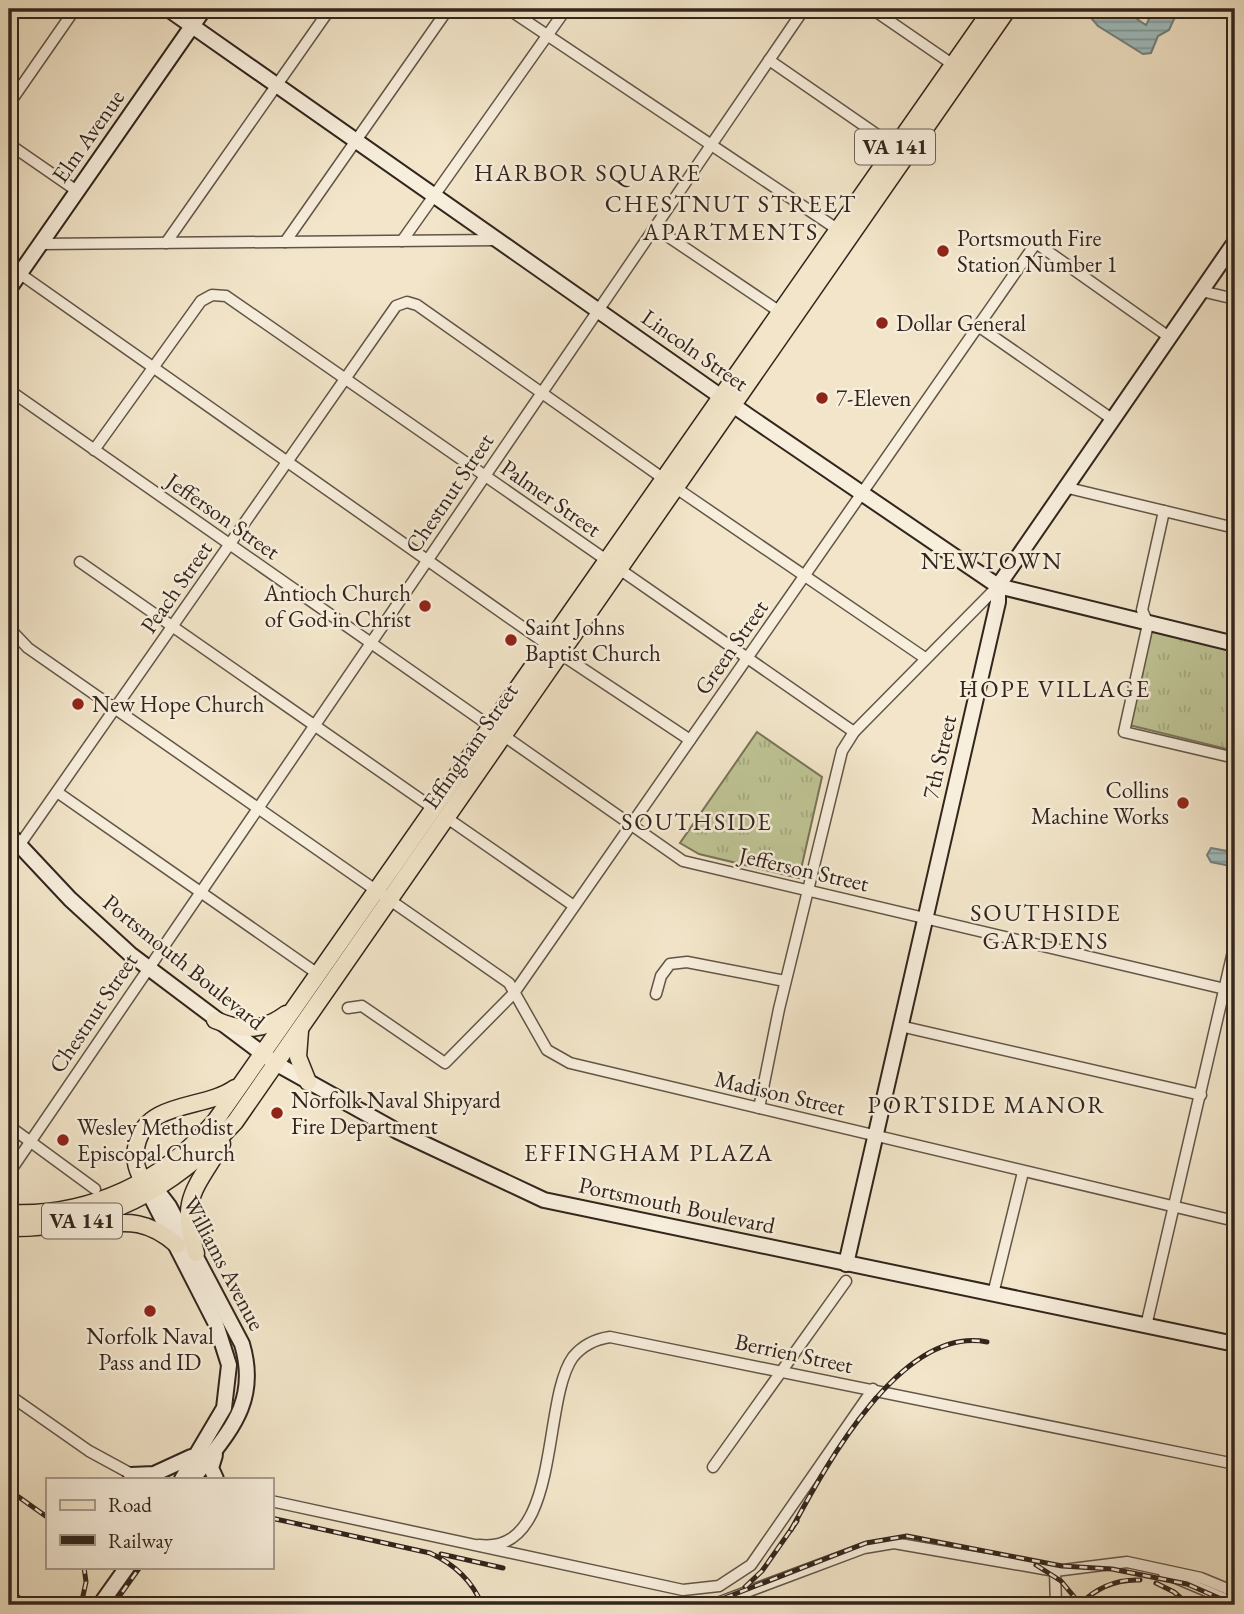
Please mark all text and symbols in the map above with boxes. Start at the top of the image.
street label: Elm Avenue [45,84,131,188]
road number: VA 141 [855,130,935,164]
district label: HARBOR SQUARE [474,157,702,188]
district label: CHESTNUT STREET APARTMENTS [605,188,857,247]
place label: Portsmouth Fire Station Number 1 [957,223,1117,279]
marker: Portsmouth Fire Station Number 1 [935,243,951,259]
street label: Lincoln Street [636,302,755,398]
place label: Dollar General [896,308,1027,338]
marker: Dollar General [874,315,890,331]
place label: 7-Eleven [836,383,911,413]
marker: 7-Eleven [814,390,830,406]
street label: Chestnut Street [398,427,501,559]
street label: Palmer Street [495,452,608,544]
street label: Jefferson Street [159,465,286,567]
street label: Peach Street [133,534,219,639]
district label: NEWTOWN [921,545,1063,576]
place label: Antioch Church of God in Christ [263,578,412,634]
street label: Green Street [687,593,775,700]
marker: Antioch Church of God in Christ [417,598,433,614]
place label: Saint Johns Baptist Church [525,612,661,668]
marker: Saint Johns Baptist Church [503,632,519,648]
district label: HOPE VILLAGE [959,673,1151,704]
street label: Effingham Street [416,677,525,815]
place label: New Hope Church [92,689,264,719]
marker: New Hope Church [70,696,86,712]
street label: 7th Street [915,711,963,802]
place label: Collins Machine Works [1031,775,1169,831]
marker: Collins Machine Works [1175,795,1191,811]
district label: SOUTHSIDE [621,806,773,837]
street label: Jefferson Street [734,839,873,899]
street label: Portsmouth Boulevard [97,887,271,1037]
district label: SOUTHSIDE GARDENS [970,897,1122,956]
street label: Chestnut Street [42,947,145,1079]
street label: Madison Street [712,1063,849,1123]
place label: Norfolk Naval Shipyard Fire Department [291,1085,501,1141]
district label: PORTSIDE MANOR [868,1089,1106,1120]
marker: Norfolk Naval Shipyard Fire Department [269,1105,285,1121]
place label: Wesley Methodist Episcopal Church [77,1112,235,1168]
marker: Wesley Methodist Episcopal Church [55,1132,71,1148]
district label: EFFINGHAM PLAZA [524,1137,774,1168]
street label: Portsmouth Boulevard [576,1170,778,1241]
street label: Williams Avenue [176,1191,272,1335]
road number: VA 141 [42,1204,122,1238]
marker: Norfolk Naval Pass and ID [142,1303,158,1319]
place label: Norfolk Naval Pass and ID [86,1321,214,1377]
street label: Berrien Street [732,1326,856,1380]
legend [46,1478,273,1568]
text: Road [108,1491,152,1518]
text: Railway [108,1527,174,1554]

